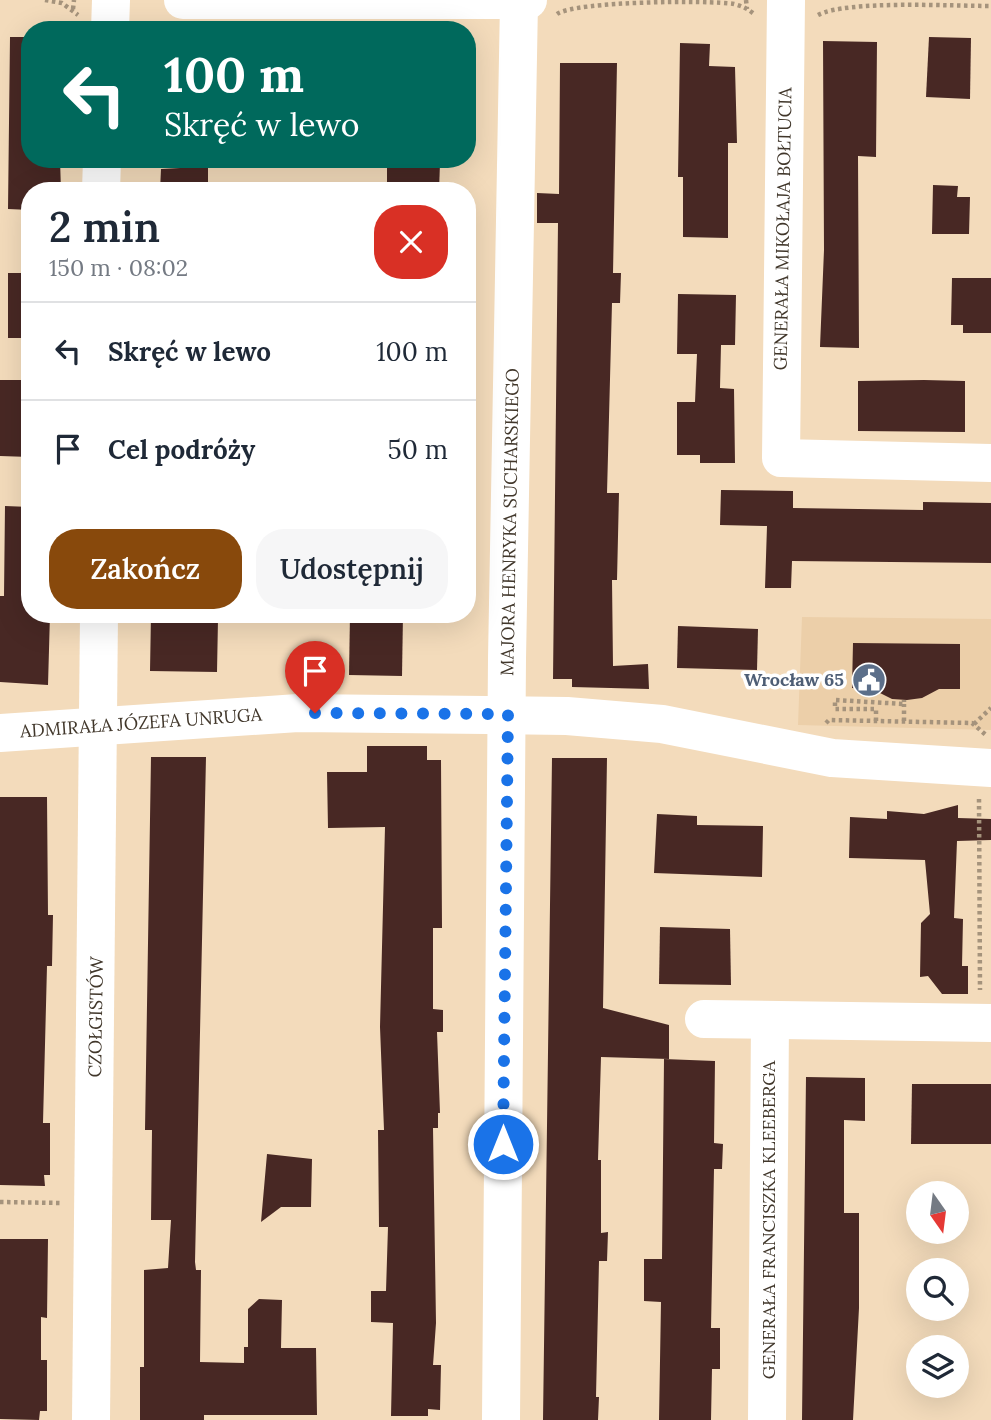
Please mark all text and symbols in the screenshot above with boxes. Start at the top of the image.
text: 100 m [164,43,304,105]
icon: left [49,49,140,140]
street label: GENERAŁA MIKOŁAJA BOŁTUCIA [769,87,796,371]
text: Skręć w lewo [164,104,360,145]
text: 2 min [49,200,160,254]
button: close [374,205,448,279]
text: 150 m · 08:02 [49,253,188,282]
icon: left [49,332,87,370]
text: Skręć w lewo [108,335,271,368]
text: 100 m [376,335,448,368]
street label: MAJORA HENRYKA SUCHARSKIEGO [495,368,524,676]
icon: arrive [49,430,87,468]
text: Cel podróży [108,433,255,466]
text: 50 m [388,433,448,466]
button: Zakończ [49,529,242,609]
button: Udostępnij [256,529,448,609]
pin [285,641,345,713]
icon: arrive [296,652,334,690]
public building icon: Wrocław 65 [850,661,888,699]
place label: Wrocław 65 [744,668,844,691]
street label: ADMIRAŁA JÓZEFA UNRUGA [18,703,263,742]
street label: CZOŁGISTÓW [83,955,108,1078]
street label: GENERAŁA FRANCISZKA KLEEBERGA [757,1060,780,1379]
position arrow [466,1107,540,1181]
north arrow [906,1181,970,1244]
map controls [906,1181,969,1398]
button: search [906,1258,969,1321]
button: layers [906,1335,969,1398]

